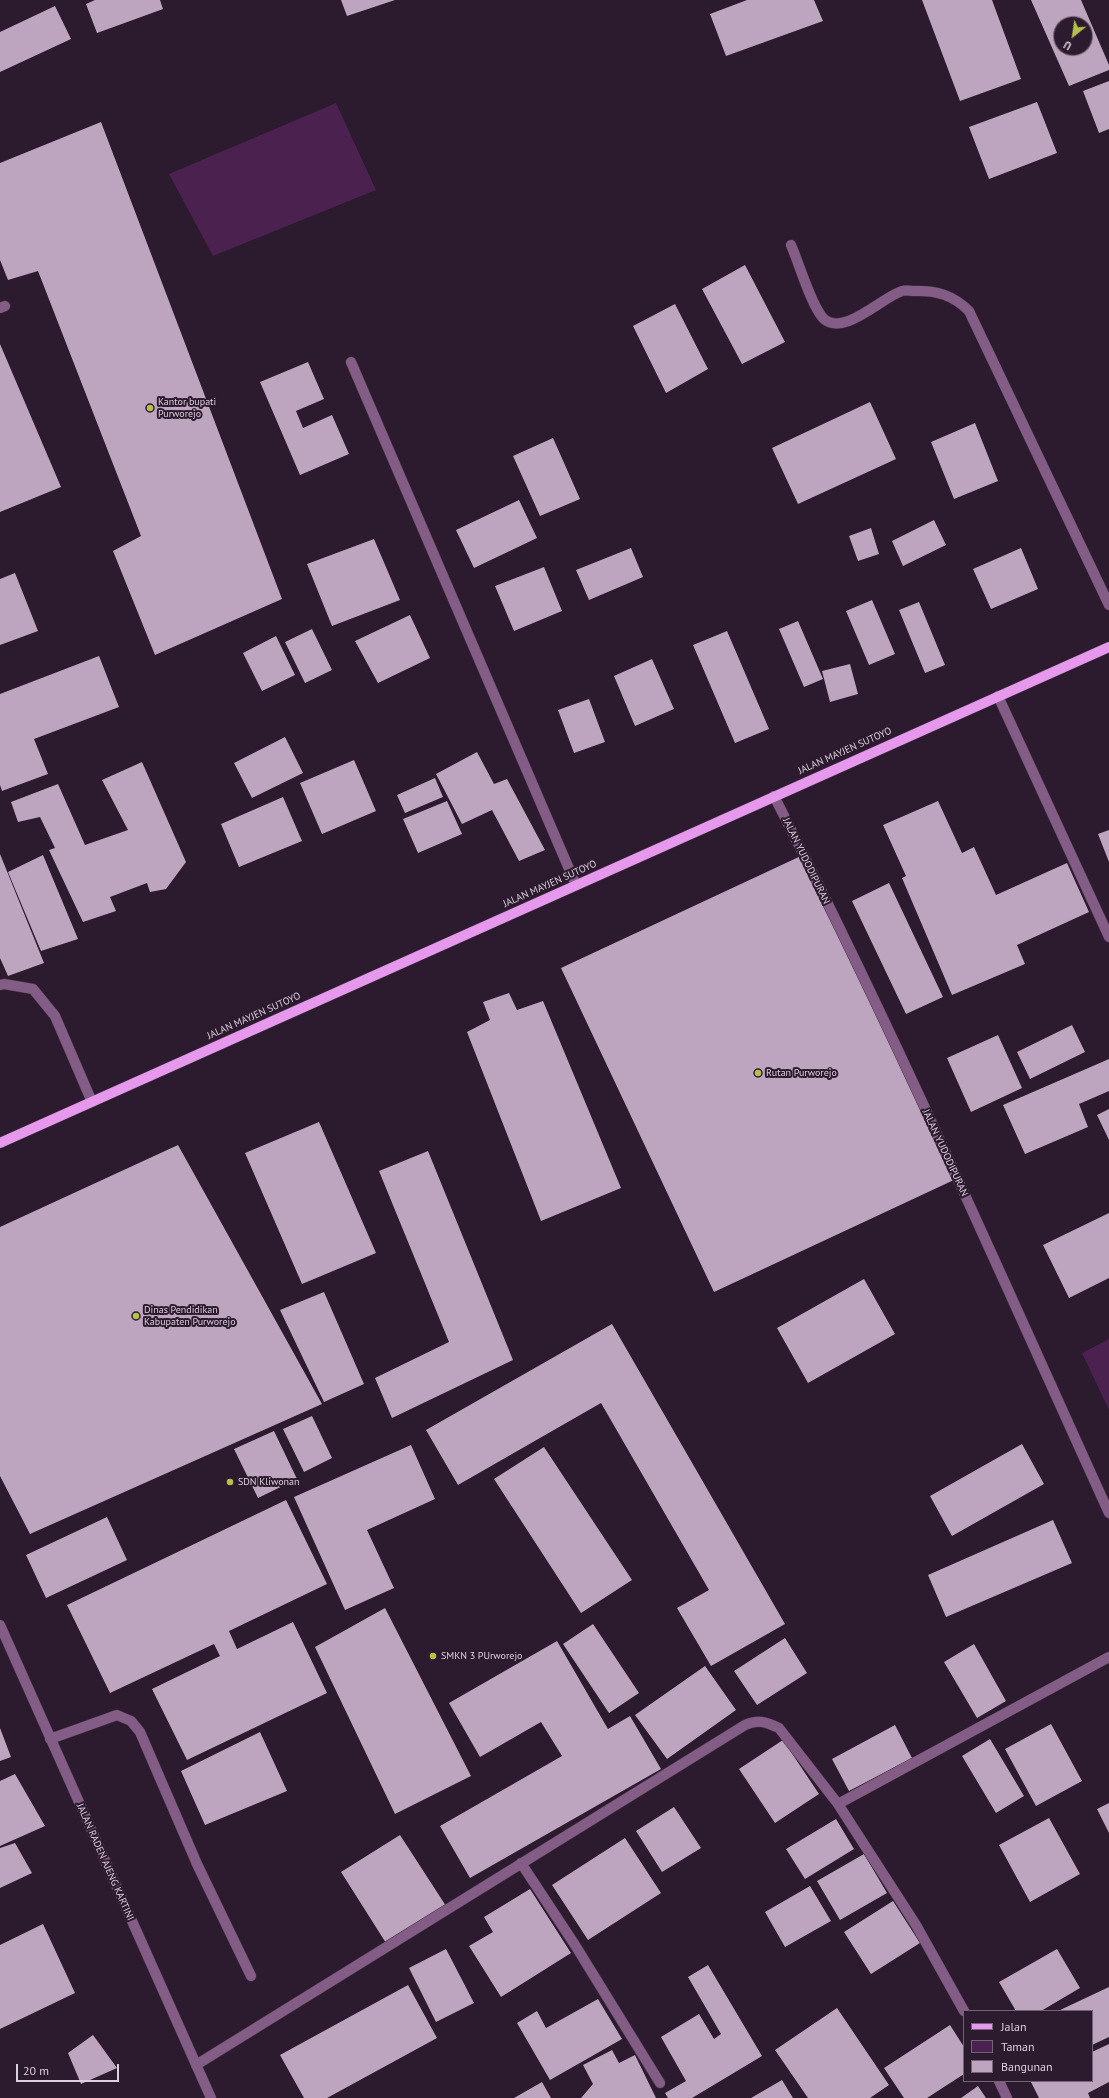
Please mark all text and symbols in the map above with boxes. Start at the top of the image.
north arrow [1053,16,1093,56]
text: U [1061,38,1074,53]
place label: Kantor bupati Purworejo [158,396,216,420]
marker: Kantor bupati Purworejo [145,403,155,413]
street label: JALAN MAYJEN SUTOYO [796,725,894,777]
street label: JALAN YUDODIPURAN [780,816,832,906]
street label: JALAN MAYJEN SUTOYO [501,858,599,910]
street label: JALAN MAYJEN SUTOYO [205,990,303,1042]
place label: Rutan Purworejo [766,1067,837,1079]
marker: Rutan Purworejo [753,1068,763,1078]
street label: JALAN YUDODIPURAN [920,1108,970,1198]
place label: Dinas Pendidikan Kabupaten Purworejo [144,1304,236,1328]
marker: Dinas Pendidikan Kabupaten Purworejo [131,1311,141,1321]
place label: SDN Kliwonan [238,1476,299,1488]
marker: SDN Kliwonan [225,1477,235,1487]
place label: SMKN 3 PUrworejo [441,1650,522,1662]
marker: SMKN 3 PUrworejo [428,1651,438,1661]
street label: JALAN RADEN AJENG KARTINI [74,1802,136,1922]
legend [963,2010,1093,2082]
text: Jalan [1001,2019,1026,2034]
text: Taman [1001,2039,1035,2054]
scale bar [18,2056,121,2082]
text: Bangunan [1001,2059,1053,2074]
text: 20 m [23,2063,49,2078]

